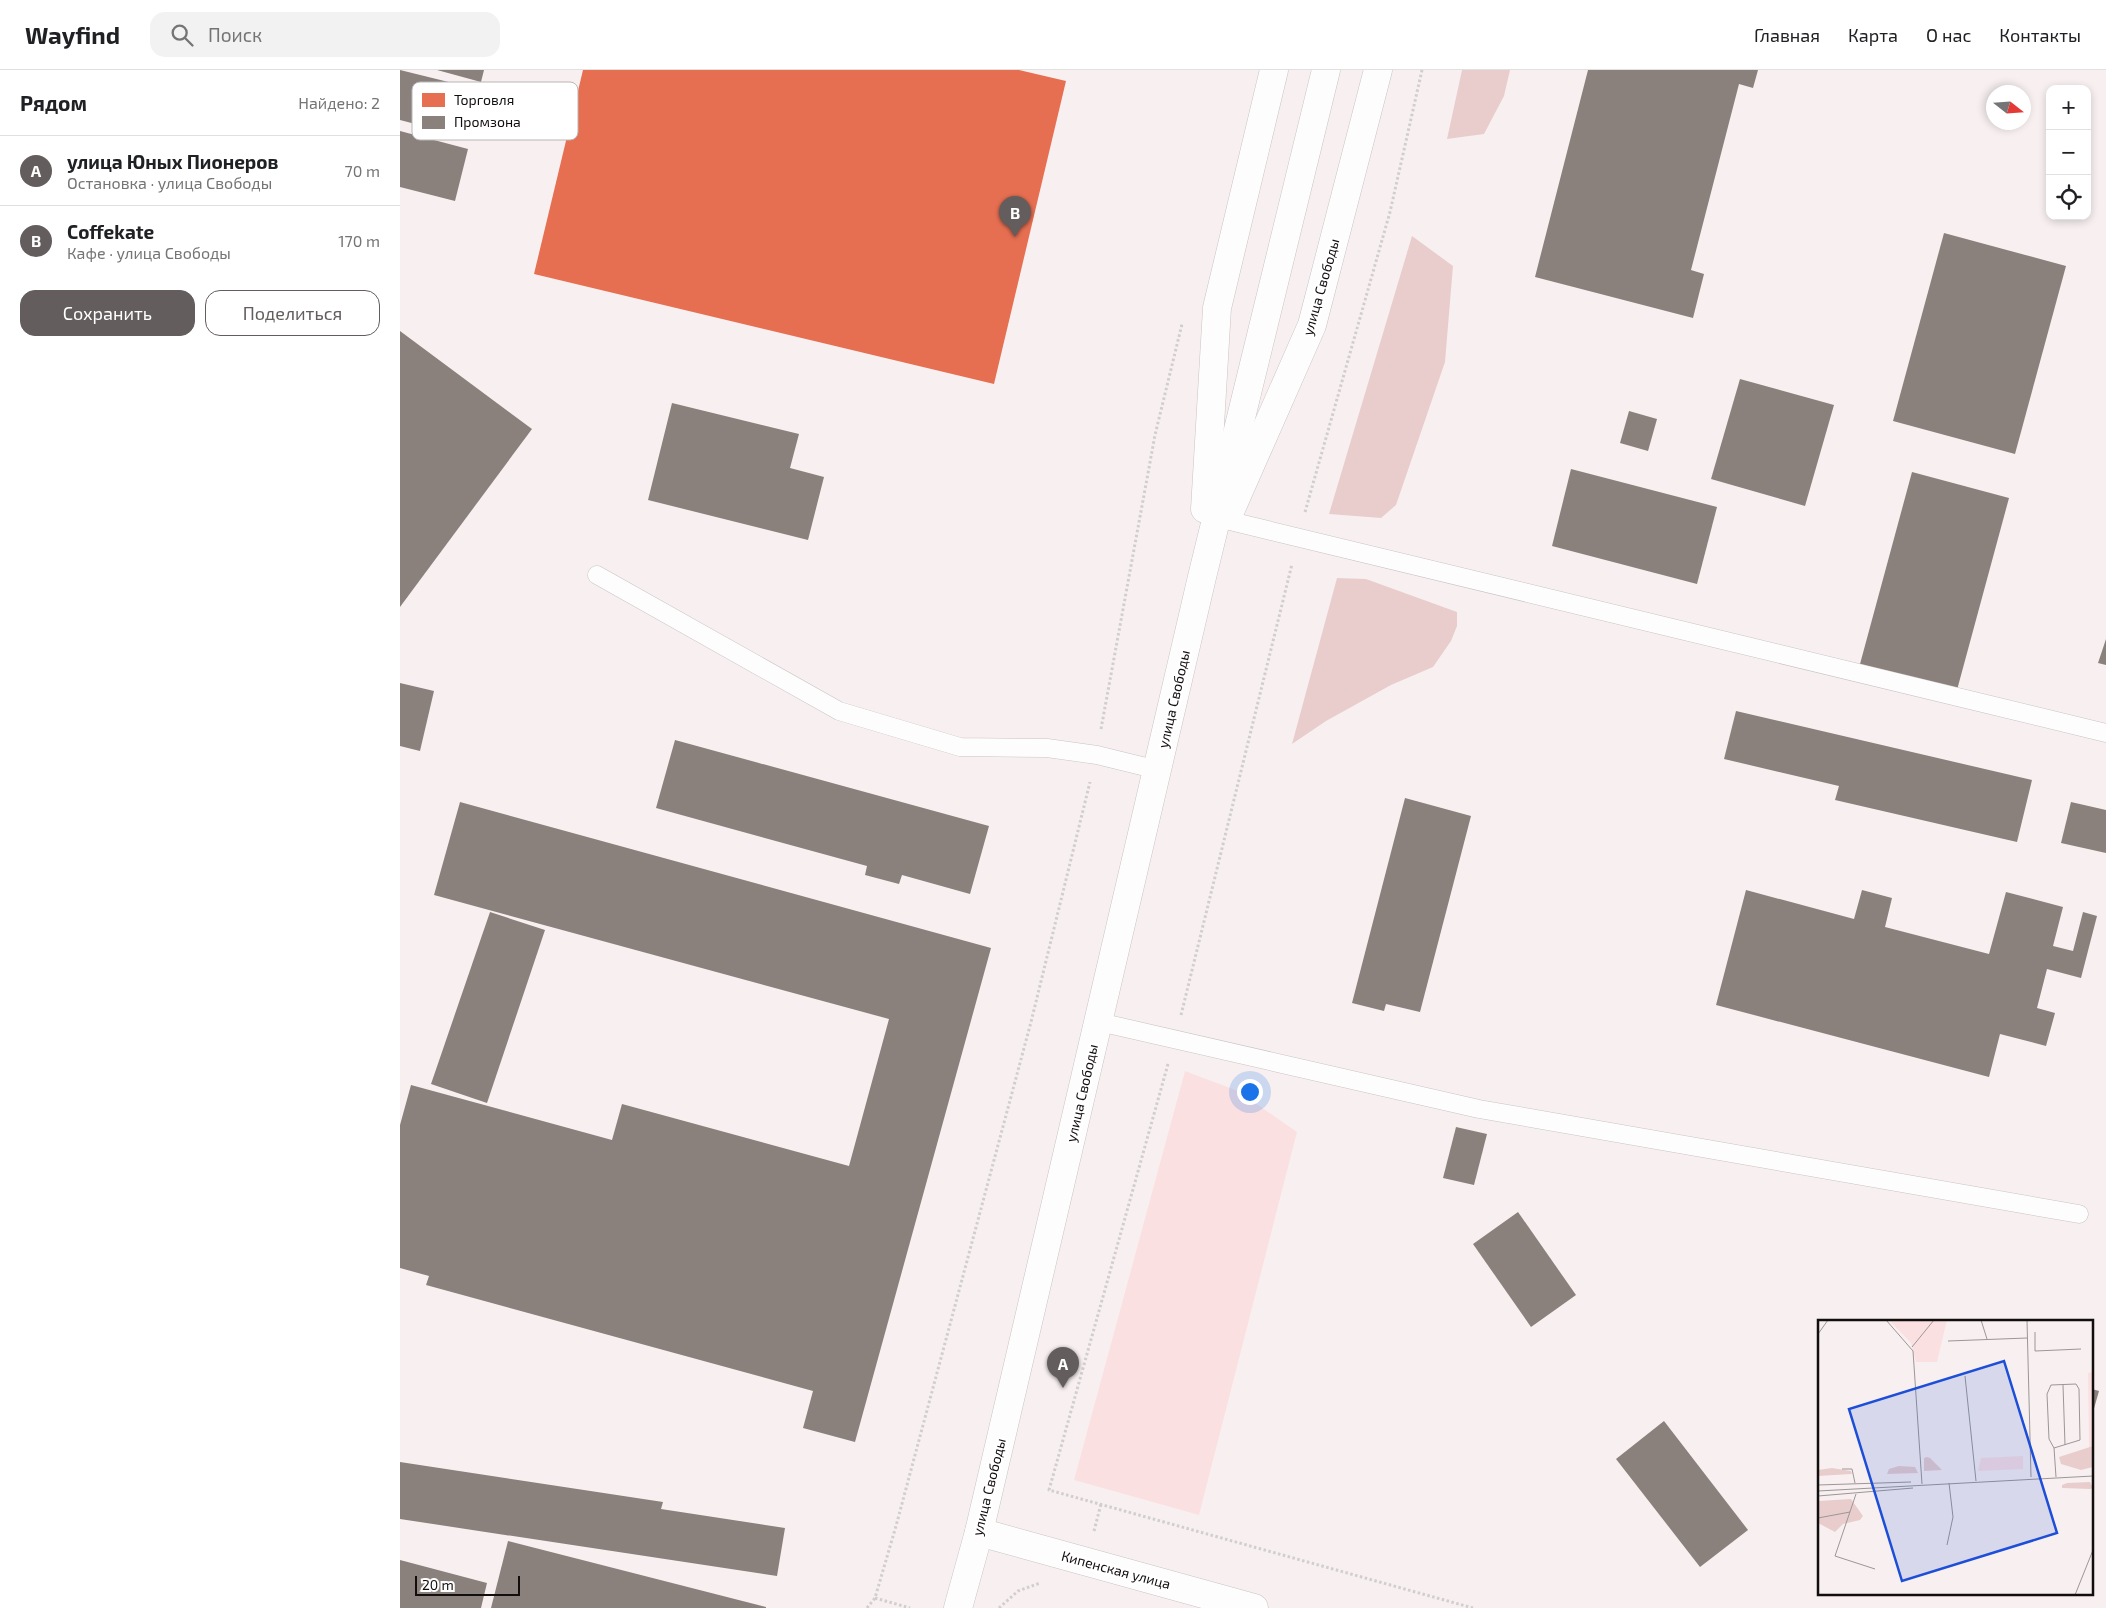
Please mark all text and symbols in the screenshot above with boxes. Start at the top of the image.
search box [150,12,500,57]
text: Wayfind [25,20,120,49]
icon: search [168,21,196,49]
text: Поиск [208,23,262,46]
text: Главная [1754,24,1820,46]
text: Карта [1848,24,1898,46]
text: О нас [1926,24,1971,46]
text: Контакты [1999,24,2081,46]
legend [412,82,578,140]
north arrow [1986,85,2031,130]
map controls [2046,85,2091,220]
button: + [2046,85,2091,130]
text: Рядом [20,90,87,115]
text: Торговля [454,91,514,108]
text: Найдено: 2 [298,93,380,112]
text: Промзона [454,113,521,130]
button: − [2046,130,2091,175]
text: улица Юных Пионеров [67,150,278,173]
text: A [31,161,41,180]
text: 70 m [345,161,380,180]
text: Остановка · улица Свободы [67,173,272,192]
button: locate [2046,175,2091,220]
pin: B [999,196,1031,237]
text: Coffekate [67,220,154,243]
text: B [31,231,41,250]
text: 170 m [338,231,380,250]
street label: улица Свободы [1299,236,1342,337]
text: Кафе · улица Свободы [67,243,231,262]
button: Сохранить [20,290,195,336]
button: Поделиться [205,290,380,336]
street label: улица Свободы [1154,648,1193,750]
street label: улица Свободы [1062,1042,1101,1144]
your location [1237,1079,1263,1105]
inset map [1818,1320,2094,1596]
pin: A [1047,1347,1079,1388]
street label: улица Свободы [968,1436,1009,1538]
street label: Кипенская улица [1060,1547,1173,1592]
scale bar [415,1573,520,1596]
text: 20 m [422,1576,454,1593]

